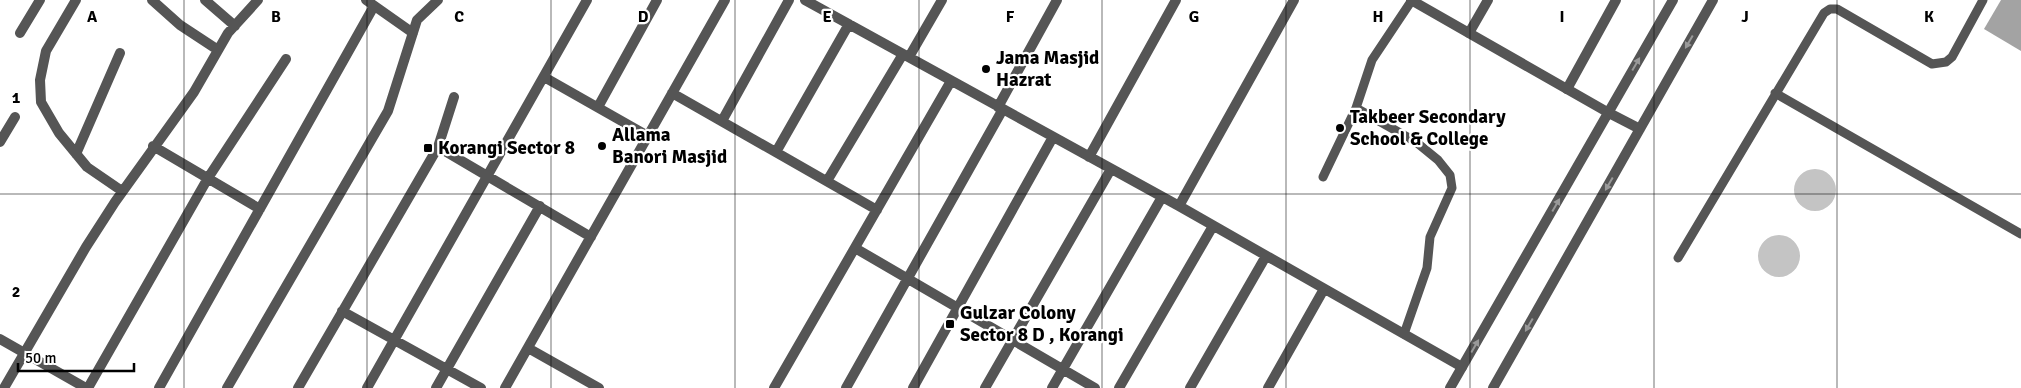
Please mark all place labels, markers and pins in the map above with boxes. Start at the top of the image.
place label: Jama Masjid Hazrat [996,46,1099,92]
marker: Jama Masjid Hazrat [980,63,992,75]
place label: Takbeer Secondary School & College [1350,105,1506,151]
marker: Takbeer Secondary School & College [1334,122,1346,134]
place label: Allama Banori Masjid [612,123,727,169]
place label: Korangi Sector 8 [438,136,575,160]
marker: Allama Banori Masjid [596,140,608,152]
marker: Korangi Sector 8 [422,142,434,154]
place label: Gulzar Colony Sector 8 D , Korangi [960,301,1124,347]
marker: Gulzar Colony Sector 8 D , Korangi [944,318,956,330]

